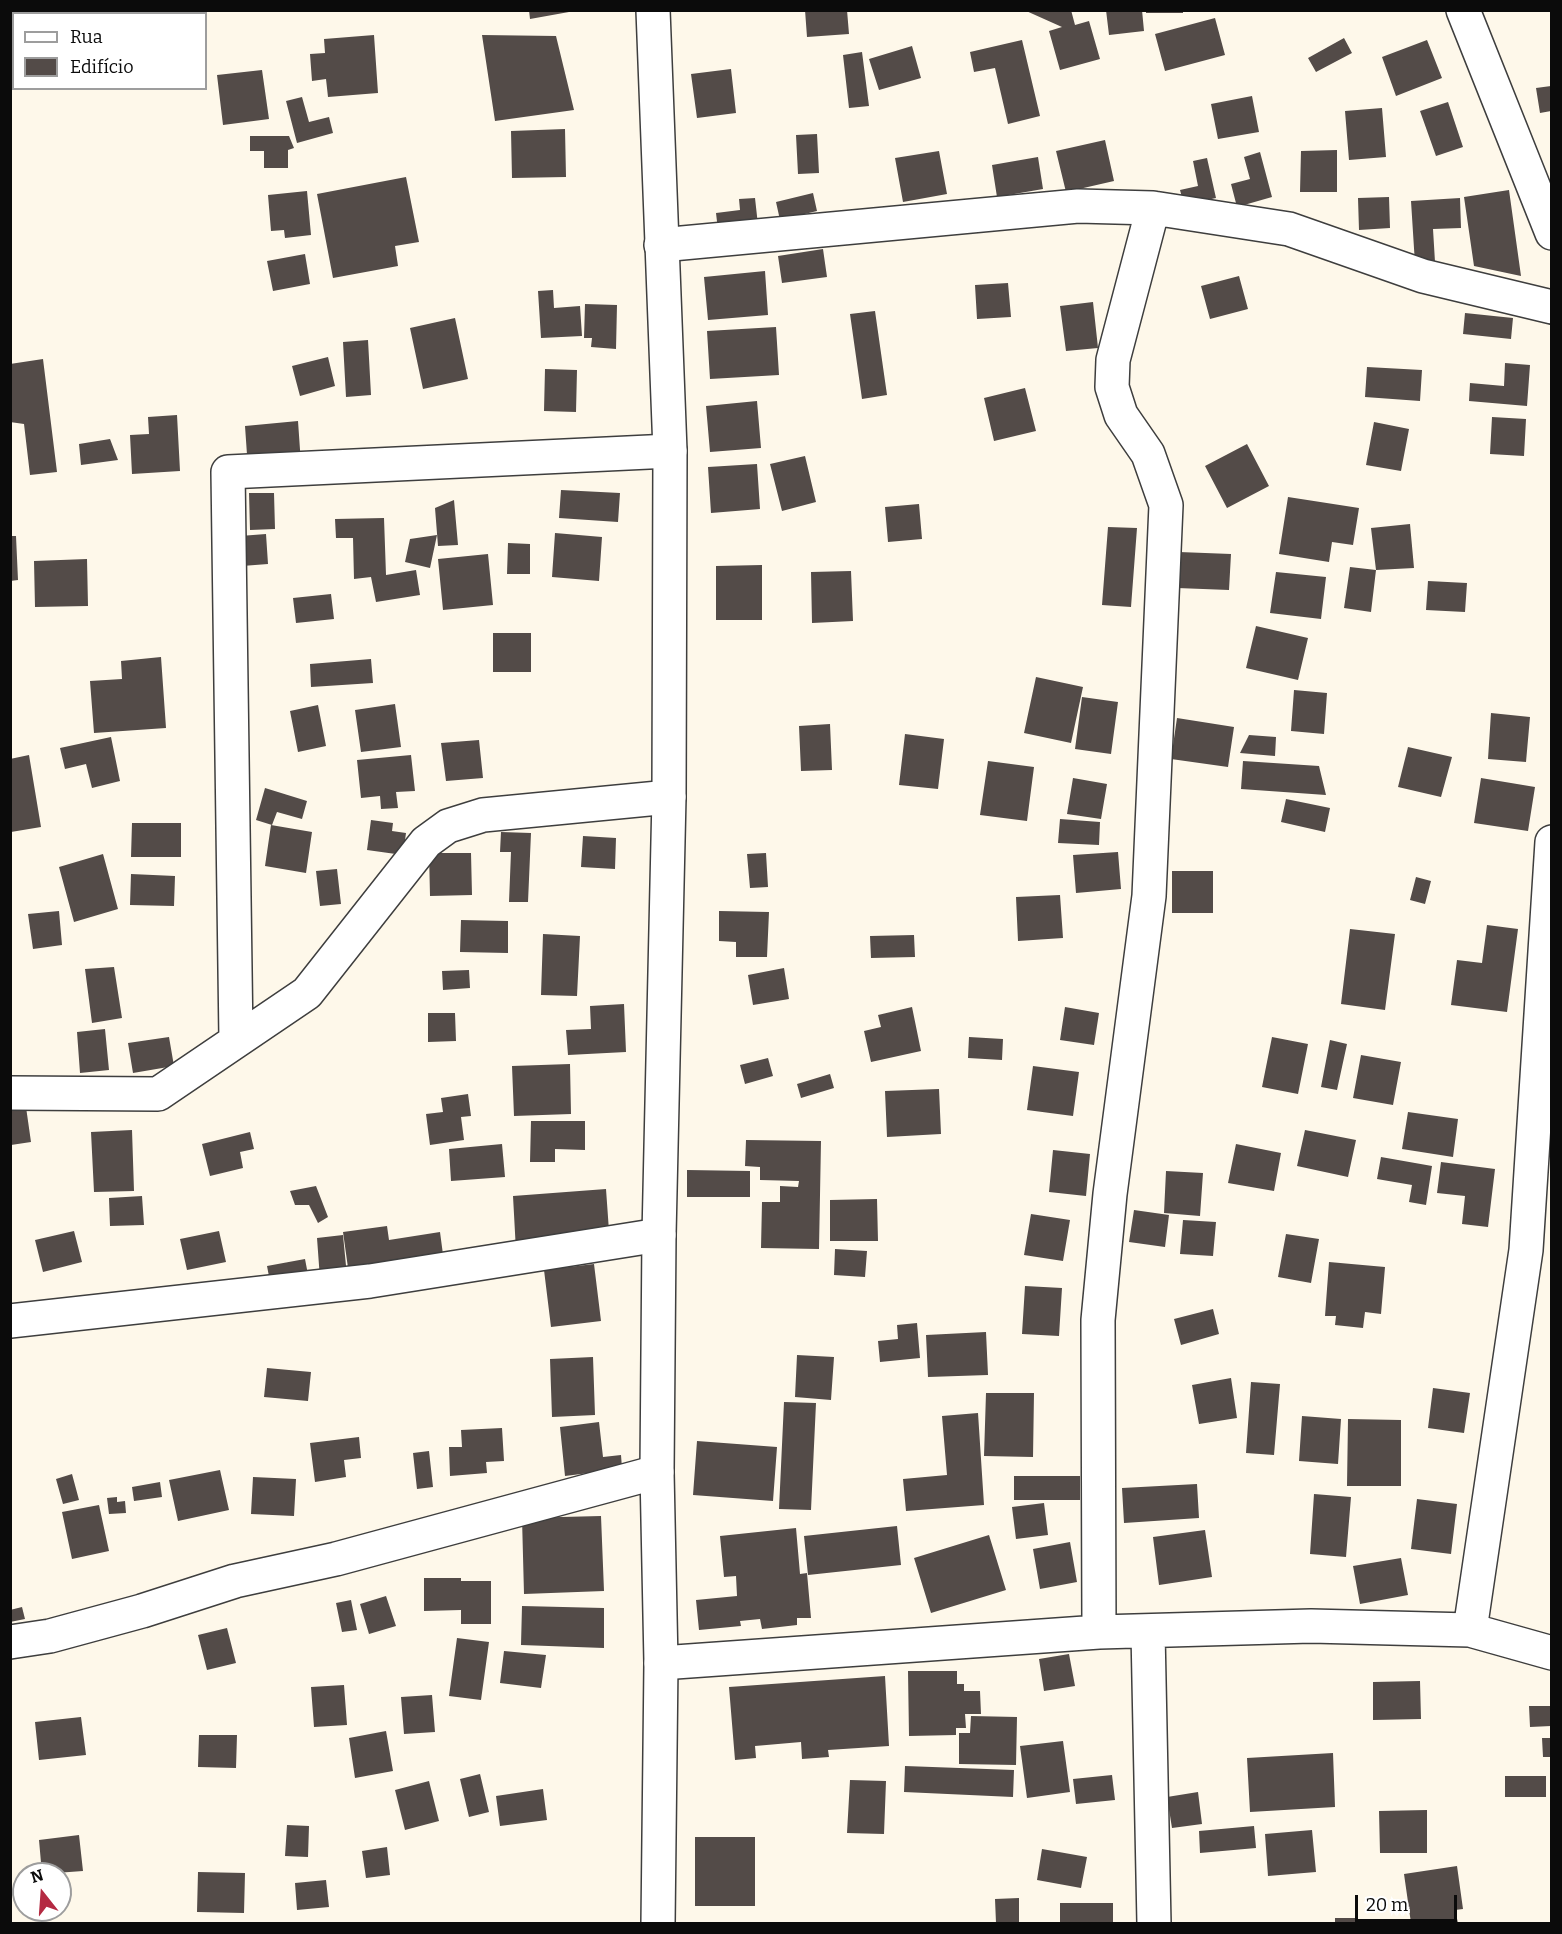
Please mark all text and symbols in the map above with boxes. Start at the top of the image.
legend [12,12,207,90]
text: Rua [70,26,103,48]
text: Edifício [70,56,134,78]
north arrow [12,1862,72,1922]
text: N [28,1865,46,1887]
scale bar [1358,1883,1460,1921]
text: 20 m [1366,1894,1408,1916]

